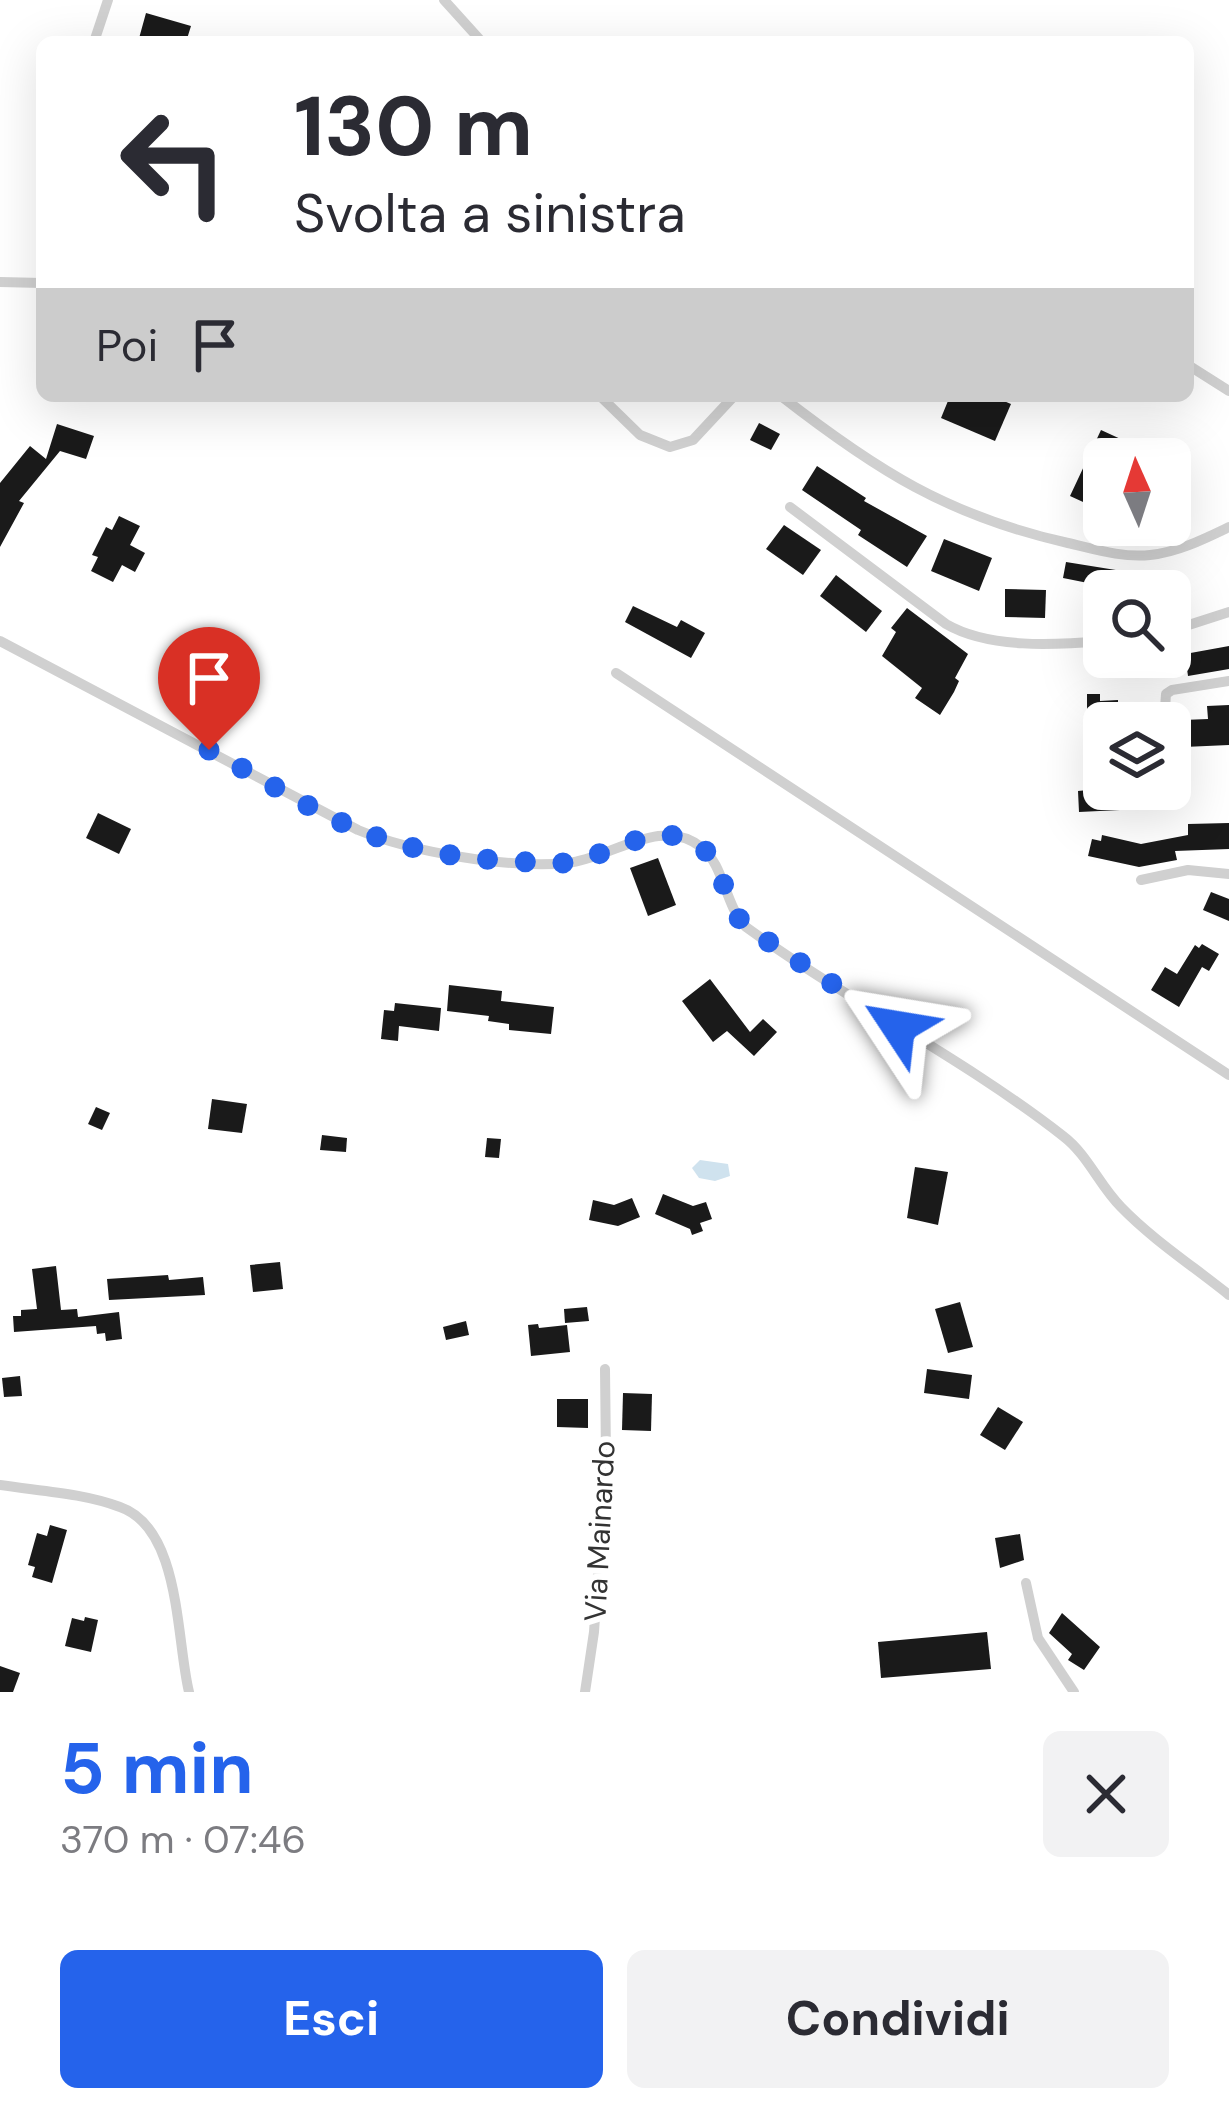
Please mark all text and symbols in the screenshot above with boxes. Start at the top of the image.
text: 130 m [294,72,533,181]
icon: left [96,84,252,240]
text: Svolta a sinistra [294,178,686,249]
icon: arrive [182,312,248,378]
text: Poi [96,316,158,375]
north arrow [1083,438,1191,546]
map controls [1083,438,1191,810]
button: search [1083,570,1191,678]
pin [158,627,260,750]
icon: arrive [176,645,242,711]
button: layers [1083,702,1191,810]
position arrow [835,964,961,1090]
street label: Via Mainardo [575,1440,624,1622]
text: 5 min [60,1722,254,1815]
button: close [1043,1731,1169,1857]
text: 370 m · 07:46 [60,1814,306,1865]
button: Esci [60,1950,603,2088]
button: Condividi [627,1950,1169,2088]

